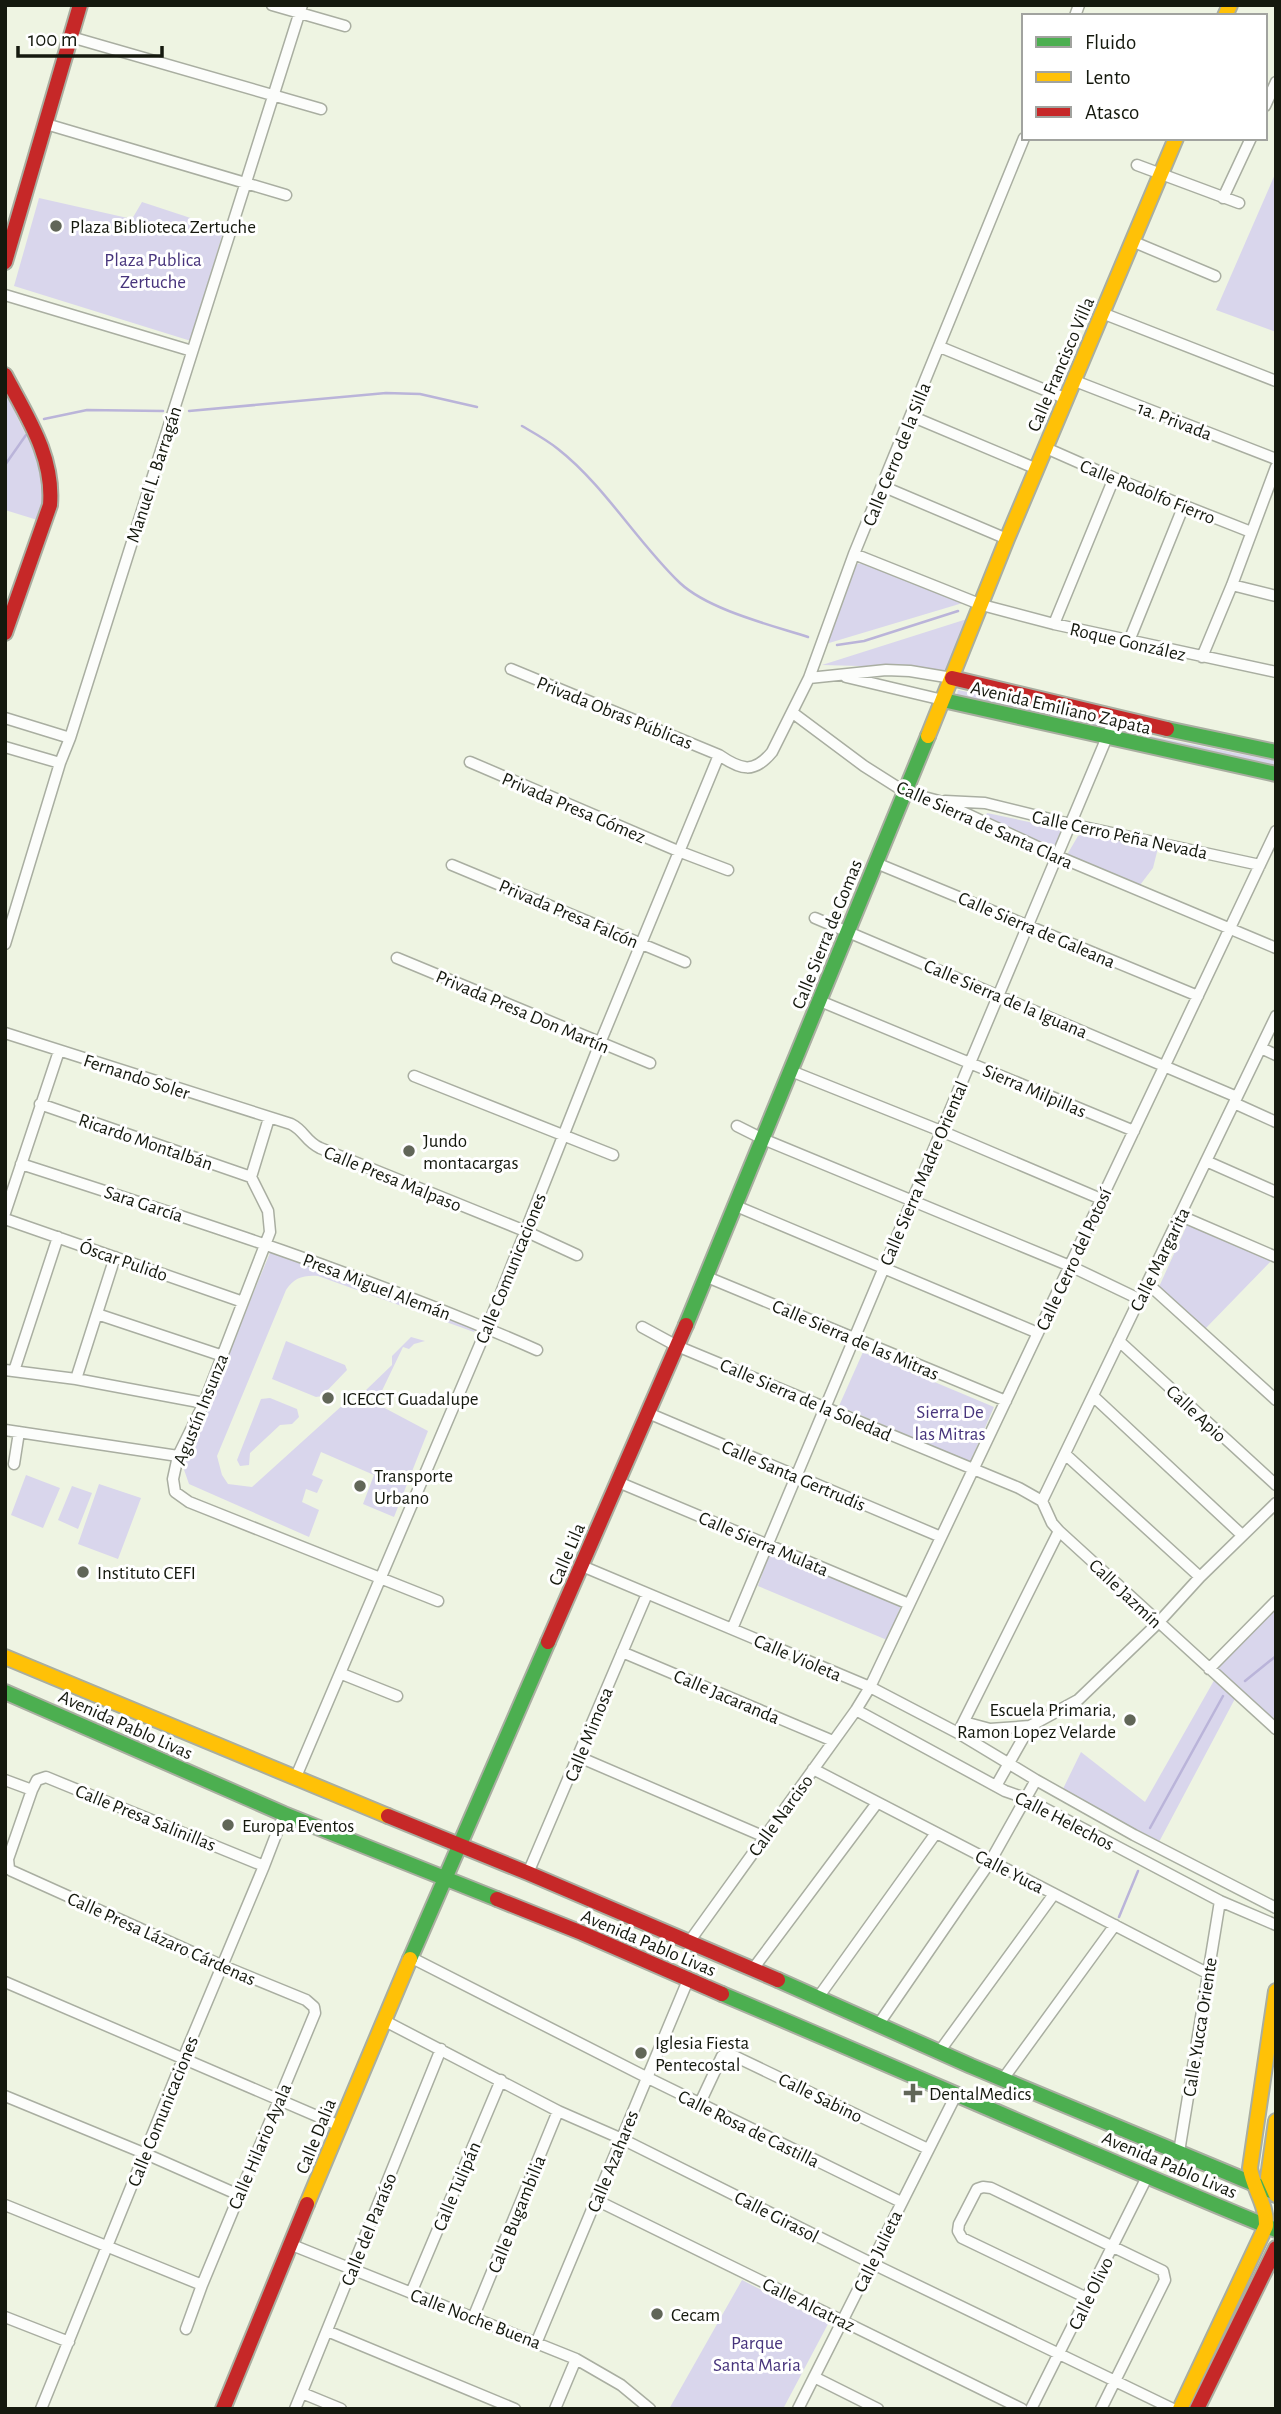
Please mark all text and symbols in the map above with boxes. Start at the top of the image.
scale bar [18,14,161,58]
legend [1022,14,1267,140]
text: 100 m [28,29,78,50]
text: Fluido [1085,32,1136,53]
text: Lento [1085,67,1131,88]
text: Atasco [1085,102,1139,123]
marker: Plaza Biblioteca Zertuche [48,218,64,234]
place label: Plaza Biblioteca Zertuche [70,218,256,237]
park label: Plaza Publica Zertuche [104,251,202,292]
street label: Calle Francisco Villa [1024,294,1098,435]
street label: Calle Cerro de la Silla [860,380,935,529]
street label: 1a. Privada [1135,399,1215,444]
street label: Manuel L. Barragán [123,404,185,545]
street label: Calle Rodolfo Fierro [1077,457,1218,528]
street label: Roque González [1068,620,1188,665]
street label: Privada Obras Públicas [534,673,695,753]
street label: Avenida Emiliano Zapata [969,678,1153,738]
street label: Privada Presa Gómez [499,770,648,847]
street label: Calle Sierra de Santa Clara [893,778,1076,873]
street label: Calle Cerro Peña Nevada [1030,808,1209,863]
street label: Calle Sierra de Gomas [789,857,866,1012]
street label: Privada Presa Falcón [496,876,641,952]
street label: Calle Sierra de Galeana [955,889,1118,972]
street label: Calle Sierra de la Iguana [921,956,1090,1042]
street label: Privada Presa Don Martín [433,967,612,1058]
street label: Fernando Soler [81,1051,192,1104]
street label: Sierra Milpillas [980,1061,1089,1122]
street label: Calle Sierra Madre Oriental [877,1078,972,1269]
street label: Ricardo Montalbán [76,1111,215,1174]
place label: Jundo montacargas [423,1132,519,1173]
street label: Calle Presa Malpaso [321,1143,464,1216]
marker: Jundo montacargas [401,1143,417,1159]
street label: Sara García [102,1183,186,1226]
street label: Calle Cerro del Potosí [1033,1185,1116,1334]
street label: Calle Comunicaciones [473,1191,550,1346]
street label: Calle Margarita [1127,1205,1194,1314]
street label: Óscar Pulido [77,1236,171,1285]
street label: Presa Miguel Alemán [300,1250,453,1324]
street label: Calle Sierra de las Mitras [769,1297,942,1384]
street label: Agustín Insunza [170,1351,232,1468]
street label: Calle Sierra de la Soledad [717,1356,894,1445]
street label: Calle Apio [1162,1382,1230,1446]
marker: ICECCT Guadalupe [320,1390,336,1406]
place label: ICECCT Guadalupe [342,1390,479,1409]
park label: Sierra De las Mitras [914,1403,986,1444]
street label: Calle Santa Gertrudis [719,1438,868,1515]
place label: Transporte Urbano [374,1467,453,1508]
marker: Transporte Urbano [352,1478,368,1494]
street label: Calle Sierra Mulata [696,1509,831,1580]
street label: Calle Lila [546,1520,589,1589]
street label: Calle Jazmín [1085,1556,1165,1632]
marker: Instituto CEFI [75,1564,91,1580]
place label: Instituto CEFI [97,1564,196,1583]
street label: Calle Violeta [751,1631,844,1685]
street label: Calle Jacaranda [671,1667,782,1728]
street label: Calle Mimosa [562,1685,617,1784]
street label: Avenida Pablo Livas [56,1687,195,1763]
place label: Escuela Primaria, Ramon Lopez Velarde [957,1701,1116,1742]
marker: Escuela Primaria, Ramon Lopez Velarde [1122,1712,1138,1728]
street label: Calle Narciso [745,1772,817,1860]
street label: Calle Presa Salinillas [73,1782,218,1855]
street label: Calle Helechos [1012,1788,1117,1854]
marker: Europa Eventos [220,1817,236,1833]
place label: Europa Eventos [242,1817,354,1836]
street label: Calle Yuca [972,1847,1047,1898]
street label: Calle Presa Lázaro Cárdenas [64,1889,258,1990]
street label: Avenida Pablo Livas [578,1906,719,1980]
street label: Calle Yucca Oriente [1180,1956,1221,2098]
street label: Calle Comunicaciones [125,2034,202,2189]
place label: Iglesia Fiesta Pentecostal [655,2034,750,2075]
marker: Iglesia Fiesta Pentecostal [633,2045,649,2061]
street label: Calle Sabino [775,2070,865,2127]
street label: Calle Hilario Ayala [225,2081,296,2212]
marker: DentalMedics [903,2083,923,2103]
place label: DentalMedics [929,2085,1032,2104]
street label: Calle Rosa de Castilla [675,2087,822,2172]
street label: Calle Dalia [293,2096,340,2177]
street label: Calle Azahares [584,2108,642,2215]
street label: Avenida Pablo Livas [1099,2128,1240,2202]
street label: Calle Tulipán [430,2139,485,2234]
street label: Calle Bugambilia [485,2153,550,2276]
street label: Calle del Paraíso [338,2170,401,2289]
street label: Calle Girasol [731,2188,821,2247]
street label: Calle Julieta [850,2208,906,2295]
street label: Calle Olivo [1066,2254,1117,2333]
street label: Calle Alcatraz [759,2275,858,2336]
street label: Calle Noche Buena [408,2286,544,2353]
marker: Cecam [649,2306,665,2322]
place label: Cecam [671,2306,720,2325]
park label: Parque Santa Maria [713,2334,801,2375]

